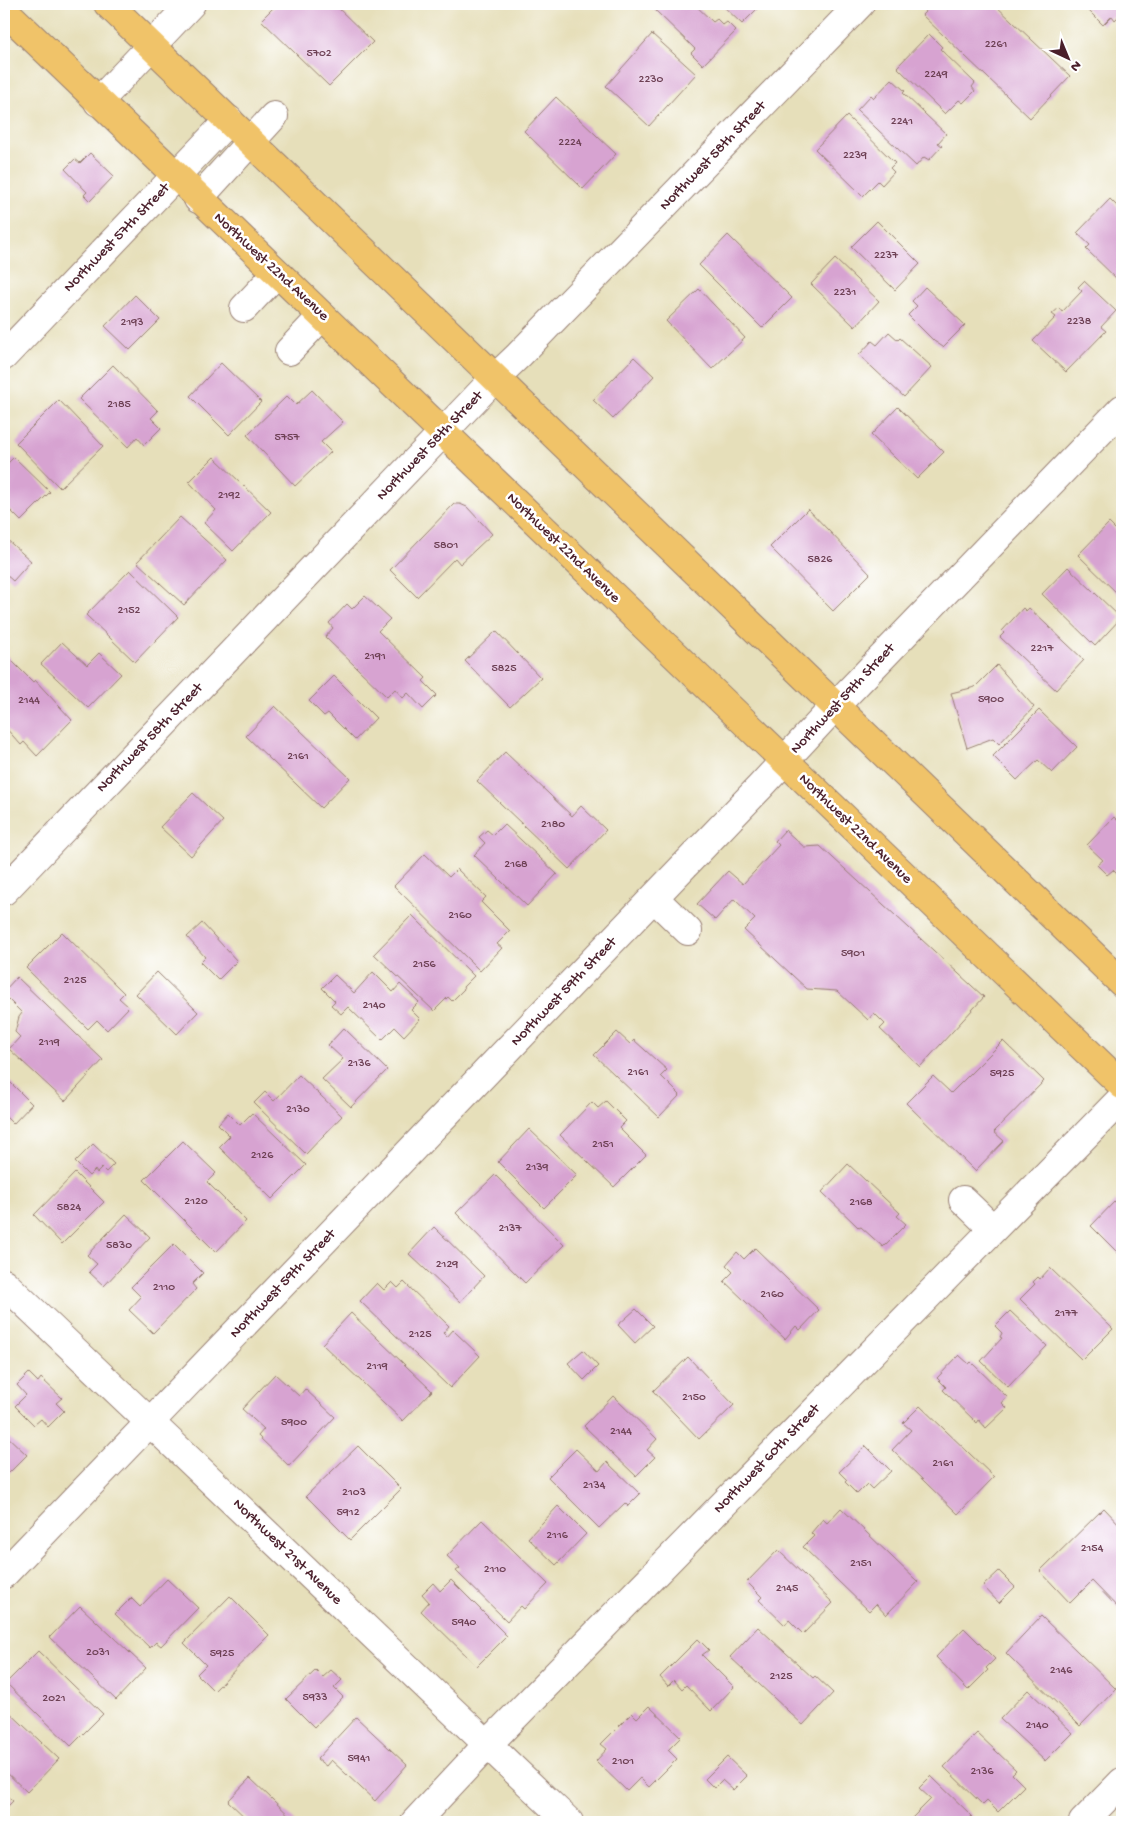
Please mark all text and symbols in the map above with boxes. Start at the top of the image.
north arrow [1044,32,1094,82]
house number: 2261 [985,38,1007,52]
house number: 5702 [306,47,332,61]
text: N [1066,56,1084,75]
house number: 2249 [924,68,948,82]
house number: 2230 [639,73,664,87]
street label: Northwest 58th Street [656,96,771,215]
house number: 2241 [891,115,913,129]
house number: 2224 [558,136,582,150]
house number: 2239 [843,149,867,163]
street label: Northwest 57th Street [60,178,175,296]
street label: Northwest 22nd Avenue [210,209,333,325]
house number: 2237 [874,249,899,263]
house number: 2231 [834,286,857,300]
house number: 2238 [1067,315,1092,329]
house number: 2193 [121,316,143,330]
street label: Northwest 58th Street [373,386,488,505]
house number: 2185 [107,398,131,412]
house number: 5757 [274,431,300,445]
house number: 2192 [218,489,240,503]
street label: Northwest 22nd Avenue [502,489,624,607]
house number: 5801 [434,539,458,553]
house number: 5826 [808,553,833,567]
house number: 2152 [118,604,141,618]
street label: Northwest 59th Street [787,639,900,758]
house number: 2217 [1031,642,1054,656]
house number: 2191 [364,650,386,664]
house number: 5825 [491,662,517,676]
street label: Northwest 58th Street [93,678,208,797]
house number: 5900 [978,693,1004,707]
house number: 2144 [18,694,40,708]
house number: 2161 [287,750,309,764]
street label: Northwest 22nd Avenue [794,770,916,888]
house number: 2180 [541,818,565,832]
house number: 2168 [504,858,528,872]
house number: 2160 [448,909,472,923]
street label: Northwest 59th Street [507,932,622,1050]
house number: 5901 [841,947,865,961]
house number: 2156 [412,958,436,972]
house number: 2125 [64,974,86,988]
house number: 2140 [362,999,386,1013]
house number: 2119 [38,1036,60,1050]
house number: 2136 [347,1057,371,1071]
house number: 2161 [627,1066,649,1080]
house number: 5925 [990,1067,1014,1081]
house number: 2130 [286,1103,310,1117]
house number: 2151 [592,1138,614,1152]
house number: 2126 [251,1149,274,1163]
house number: 2139 [526,1161,548,1175]
house number: 2120 [184,1195,208,1209]
house number: 2168 [849,1196,873,1210]
house number: 5824 [57,1201,82,1215]
house number: 2137 [498,1222,522,1236]
street label: Northwest 59th Street [226,1224,341,1342]
house number: 5830 [106,1239,132,1253]
house number: 2129 [436,1258,458,1272]
house number: 2110 [153,1281,175,1295]
house number: 2160 [760,1288,784,1302]
house number: 2177 [1054,1307,1078,1321]
house number: 2125 [409,1328,431,1342]
house number: 2119 [366,1360,388,1374]
house number: 2150 [682,1391,706,1405]
street label: Northwest 60th Street [710,1399,825,1518]
house number: 5900 [281,1416,307,1430]
house number: 2144 [610,1425,632,1439]
house number: 2161 [932,1457,954,1471]
house number: 2134 [583,1479,606,1493]
house number: 2103 [342,1486,366,1500]
street label: Northwest 21st Avenue [228,1495,346,1609]
house number: 5912 [336,1506,360,1520]
house number: 2116 [546,1529,569,1543]
house number: 2154 [1081,1542,1104,1556]
house number: 2151 [850,1557,872,1571]
house number: 2110 [484,1563,506,1577]
house number: 2145 [776,1582,798,1596]
house number: 5940 [452,1616,477,1630]
house number: 2031 [86,1646,110,1660]
house number: 5925 [210,1647,234,1661]
house number: 2146 [1050,1664,1073,1678]
house number: 2125 [770,1670,792,1684]
house number: 5933 [303,1691,327,1705]
house number: 2021 [42,1692,66,1706]
house number: 2140 [1025,1719,1049,1733]
house number: 5941 [348,1752,371,1766]
house number: 2101 [612,1755,634,1769]
house number: 2136 [970,1765,994,1779]

